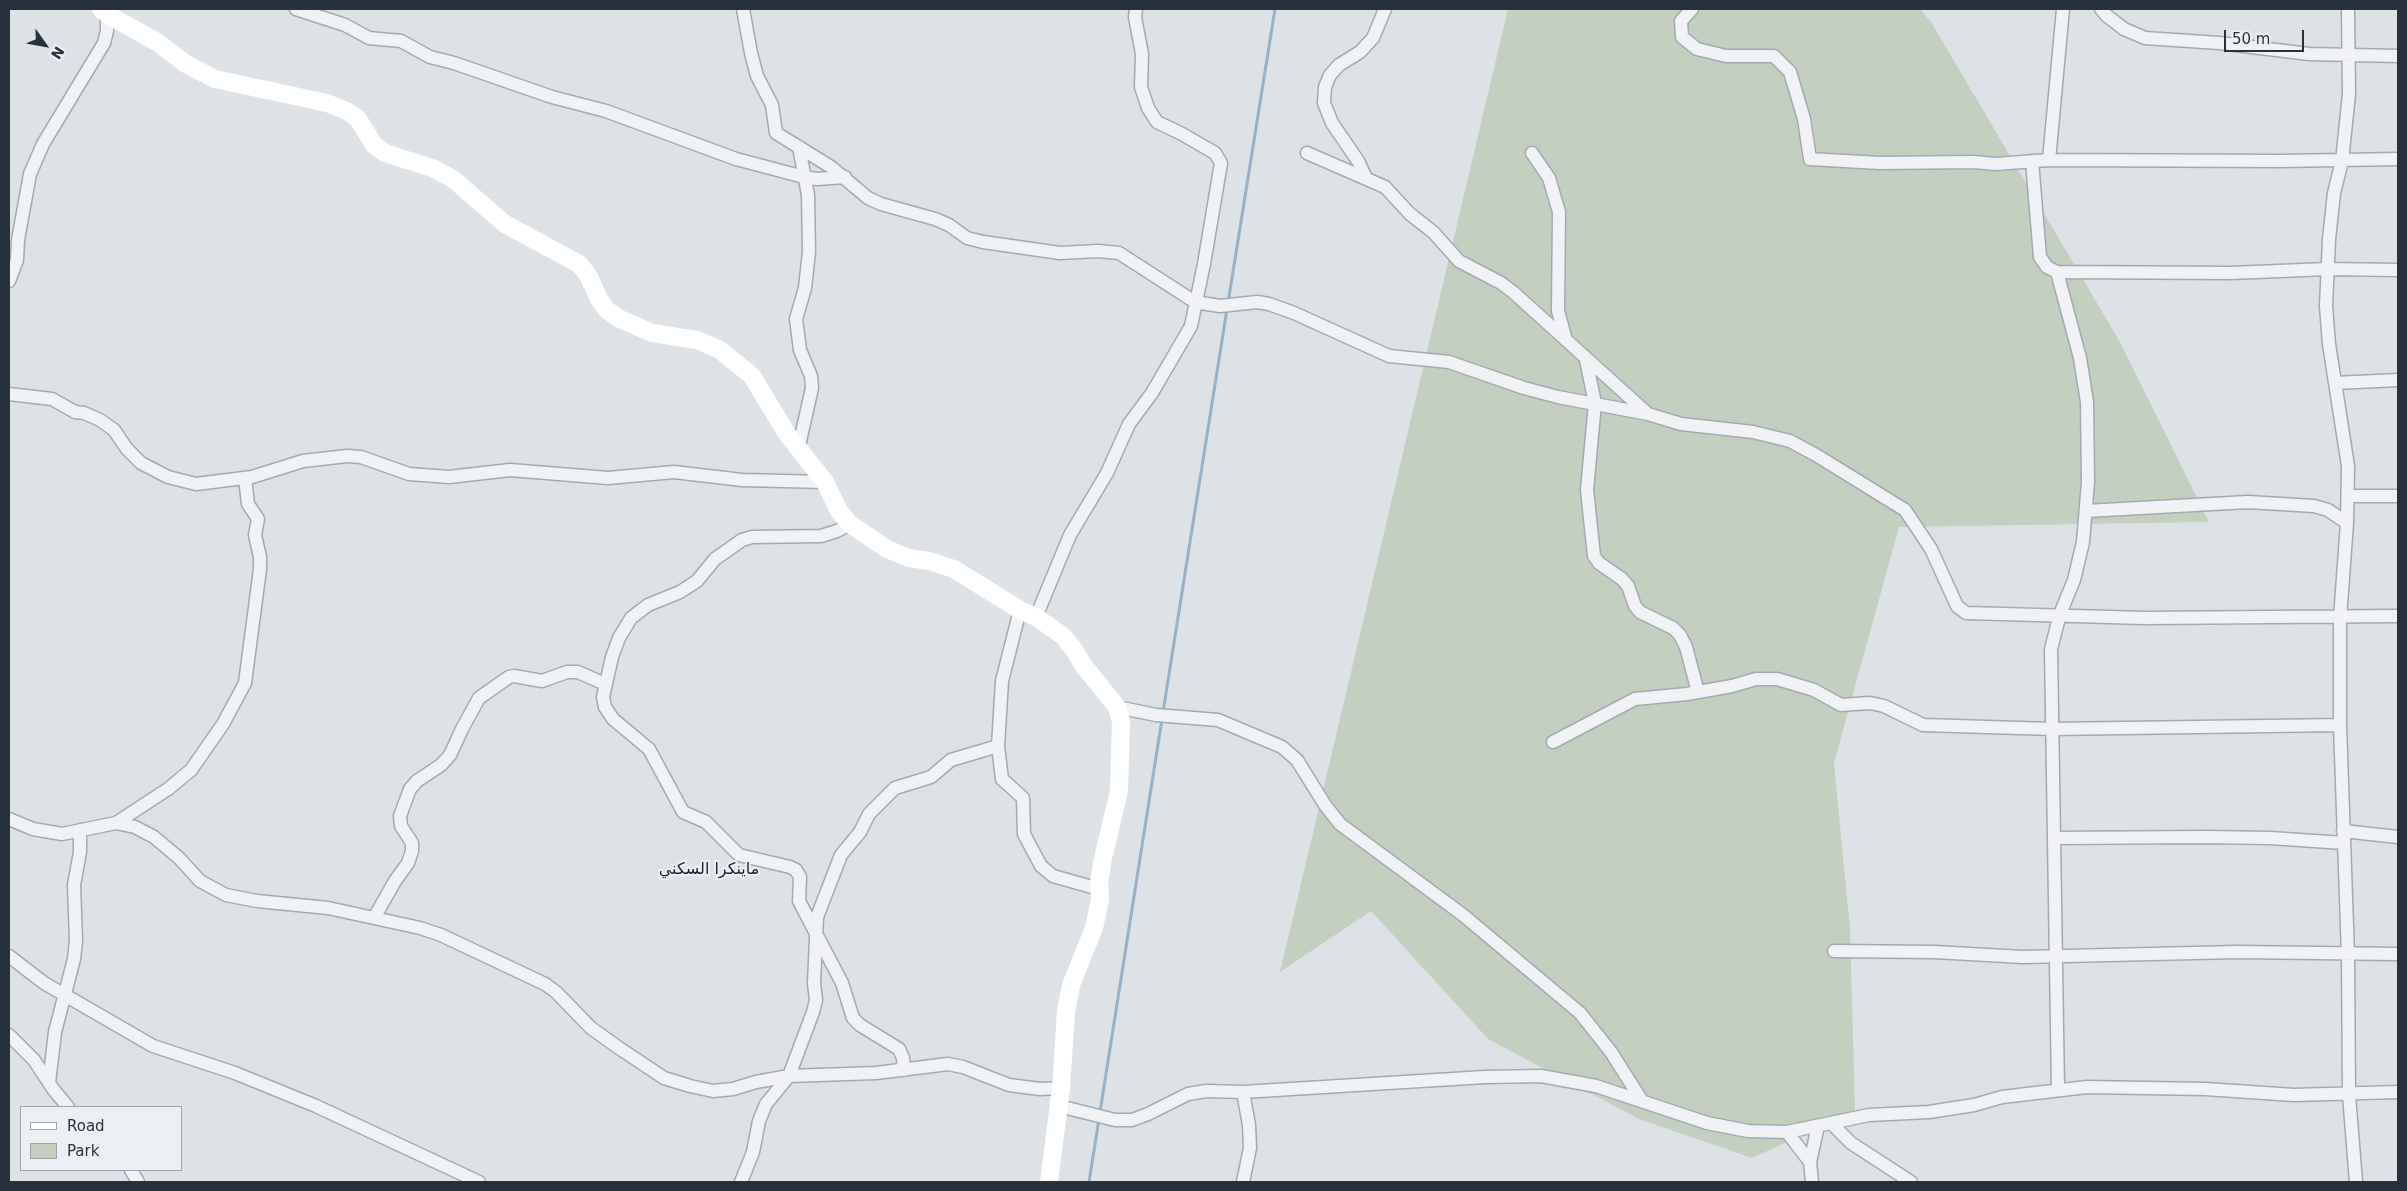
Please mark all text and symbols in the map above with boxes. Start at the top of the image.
north arrow [20,20,70,70]
scale bar [2227,20,2307,52]
text: 50 m [2232,30,2270,48]
text: N [48,44,68,62]
district label: ماينكرا السكني [659,860,759,880]
legend [20,1106,182,1171]
text: Road [67,1117,105,1135]
text: Park [67,1142,99,1160]

